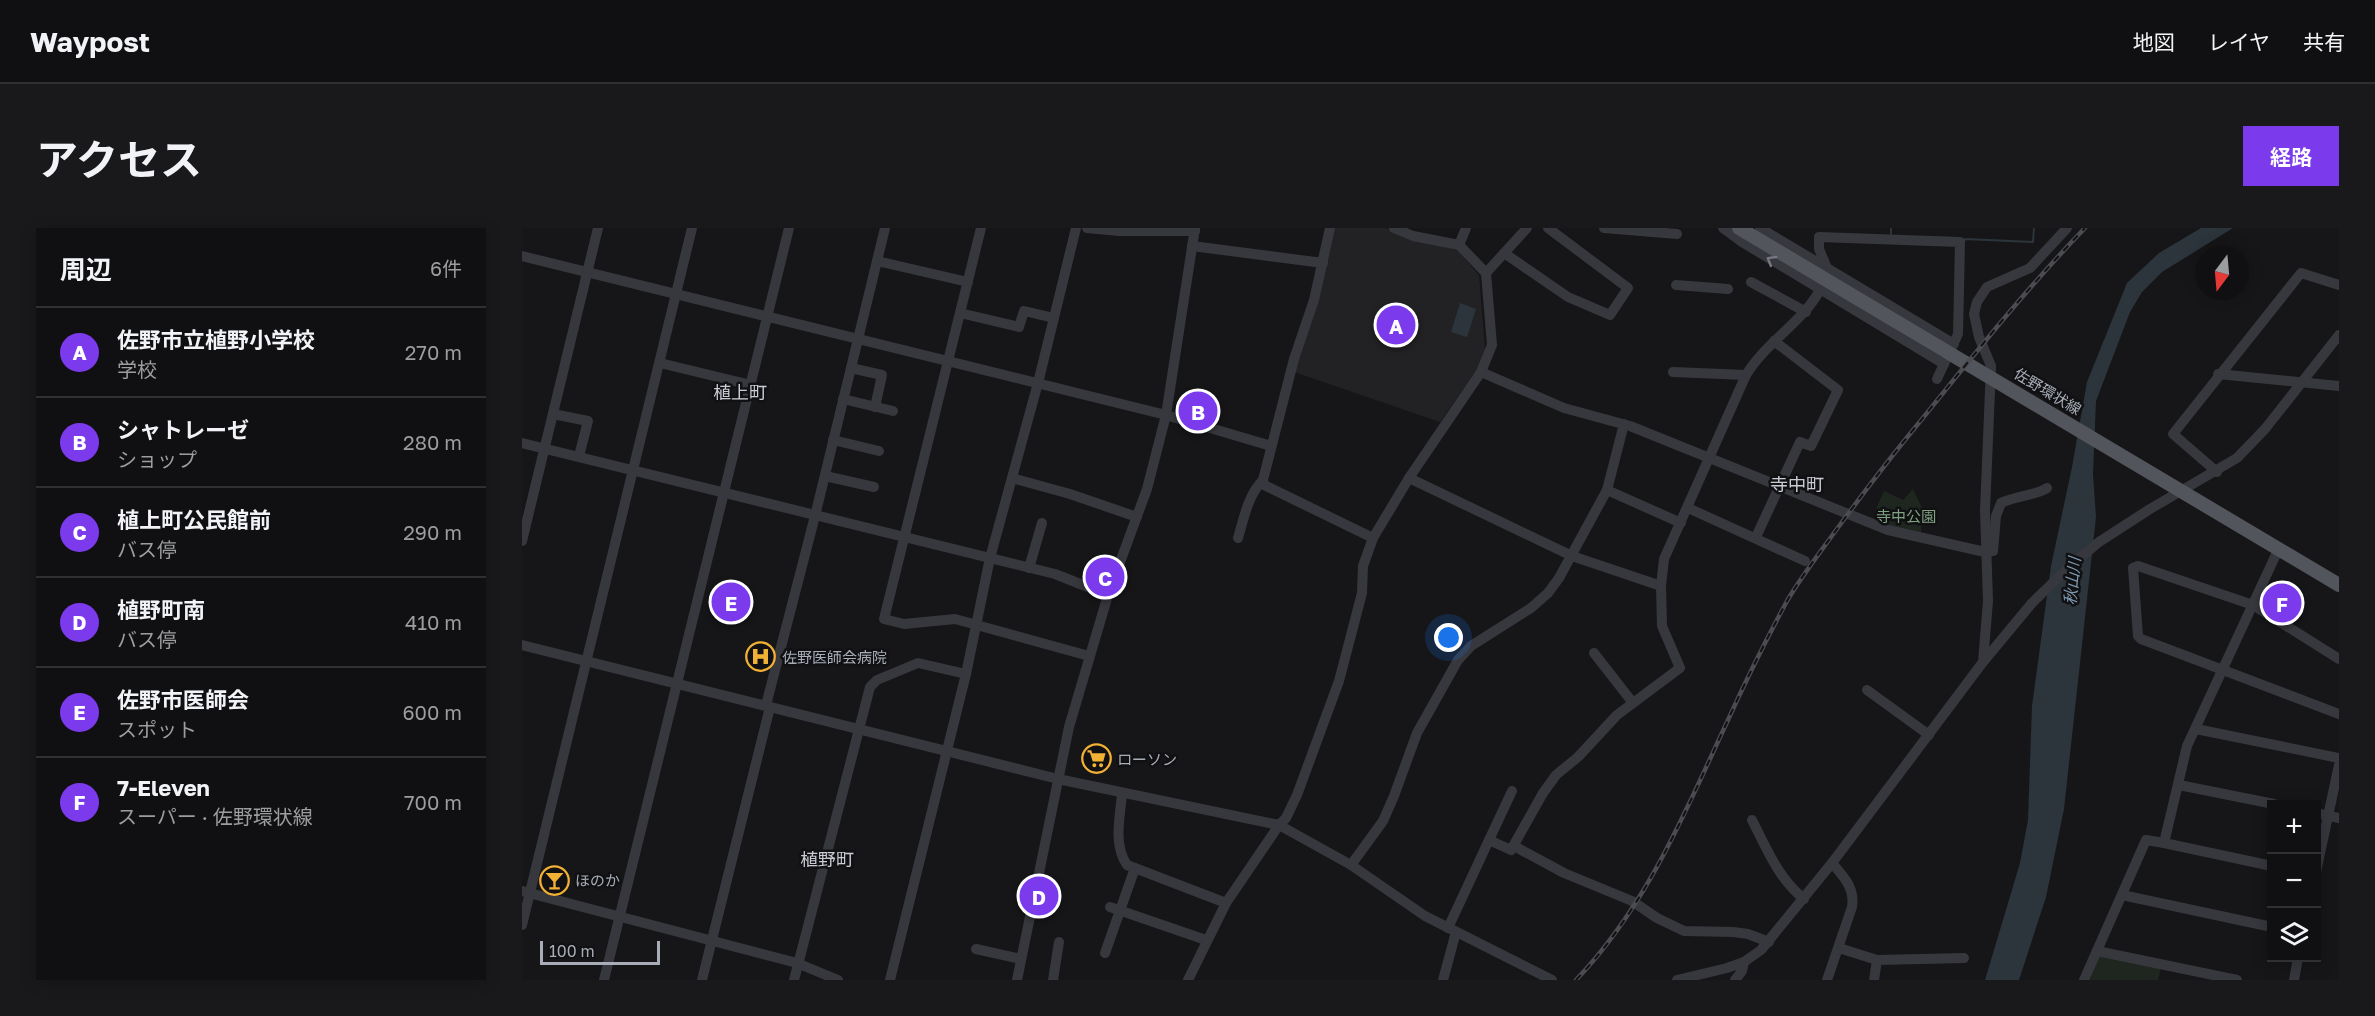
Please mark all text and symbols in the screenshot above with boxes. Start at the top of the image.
text: Waypost [30,25,150,58]
text: 地図 [2133,29,2175,55]
text: レイヤ [2208,29,2270,55]
text: 共有 [2303,29,2345,55]
button: 経路 [2243,126,2339,186]
text: アクセス [36,134,202,184]
north arrow [2195,246,2249,300]
text: 周辺 [60,254,112,285]
one-way arrow [1767,255,1777,267]
text: 6件 [430,256,462,280]
pin: A [1376,302,1416,348]
text: 佐野市立植野小学校 [117,326,315,353]
text: A [72,340,87,364]
text: 270 m [405,340,462,364]
text: 学校 [117,357,157,381]
street label: 佐野環状線 [2011,364,2085,418]
district label: 植上町 [713,381,767,403]
pin: B [1178,388,1218,434]
text: シャトレーゼ [117,416,249,443]
text: B [72,430,87,454]
text: 280 m [403,430,462,454]
text: ショップ [117,447,197,471]
district label: 寺中町 [1770,473,1824,495]
text: 植上町公民館前 [117,506,271,533]
park label: 寺中公園 [1876,507,1936,525]
text: C [72,520,87,544]
text: 290 m [403,520,462,544]
text: バス停 [117,537,177,561]
pin: C [1086,554,1124,600]
water label: 秋山川 [2060,554,2085,606]
pin: E [712,580,750,625]
pin: F [2262,580,2302,626]
text: 植野町南 [117,596,205,623]
text: D [72,610,87,634]
text: 410 m [405,610,462,634]
your location [1434,623,1463,652]
text: バス停 [117,627,177,651]
hospital icon: 佐野医師会病院 [745,641,777,673]
place label: 佐野医師会病院 [782,648,887,666]
text: 佐野市医師会 [117,686,249,713]
text: E [73,700,86,724]
text: 600 m [402,700,462,724]
text: スポット [117,717,197,741]
supermarket icon: ローソン [1080,743,1112,775]
place label: ローソン [1117,750,1177,768]
text: 7-Eleven [117,774,210,801]
text: F [74,790,85,814]
text: 700 m [404,790,462,814]
map controls [2267,800,2321,962]
button: + [2267,800,2321,854]
text: スーパー · 佐野環状線 [117,804,313,828]
district label: 植野町 [800,848,854,870]
button: − [2267,854,2321,908]
bar icon: ほのか [538,864,570,896]
place label: ほのか [575,871,620,889]
pin: D [1020,874,1058,918]
button: layers [2267,908,2321,962]
scale bar [540,938,660,966]
text: 100 m [549,941,595,961]

